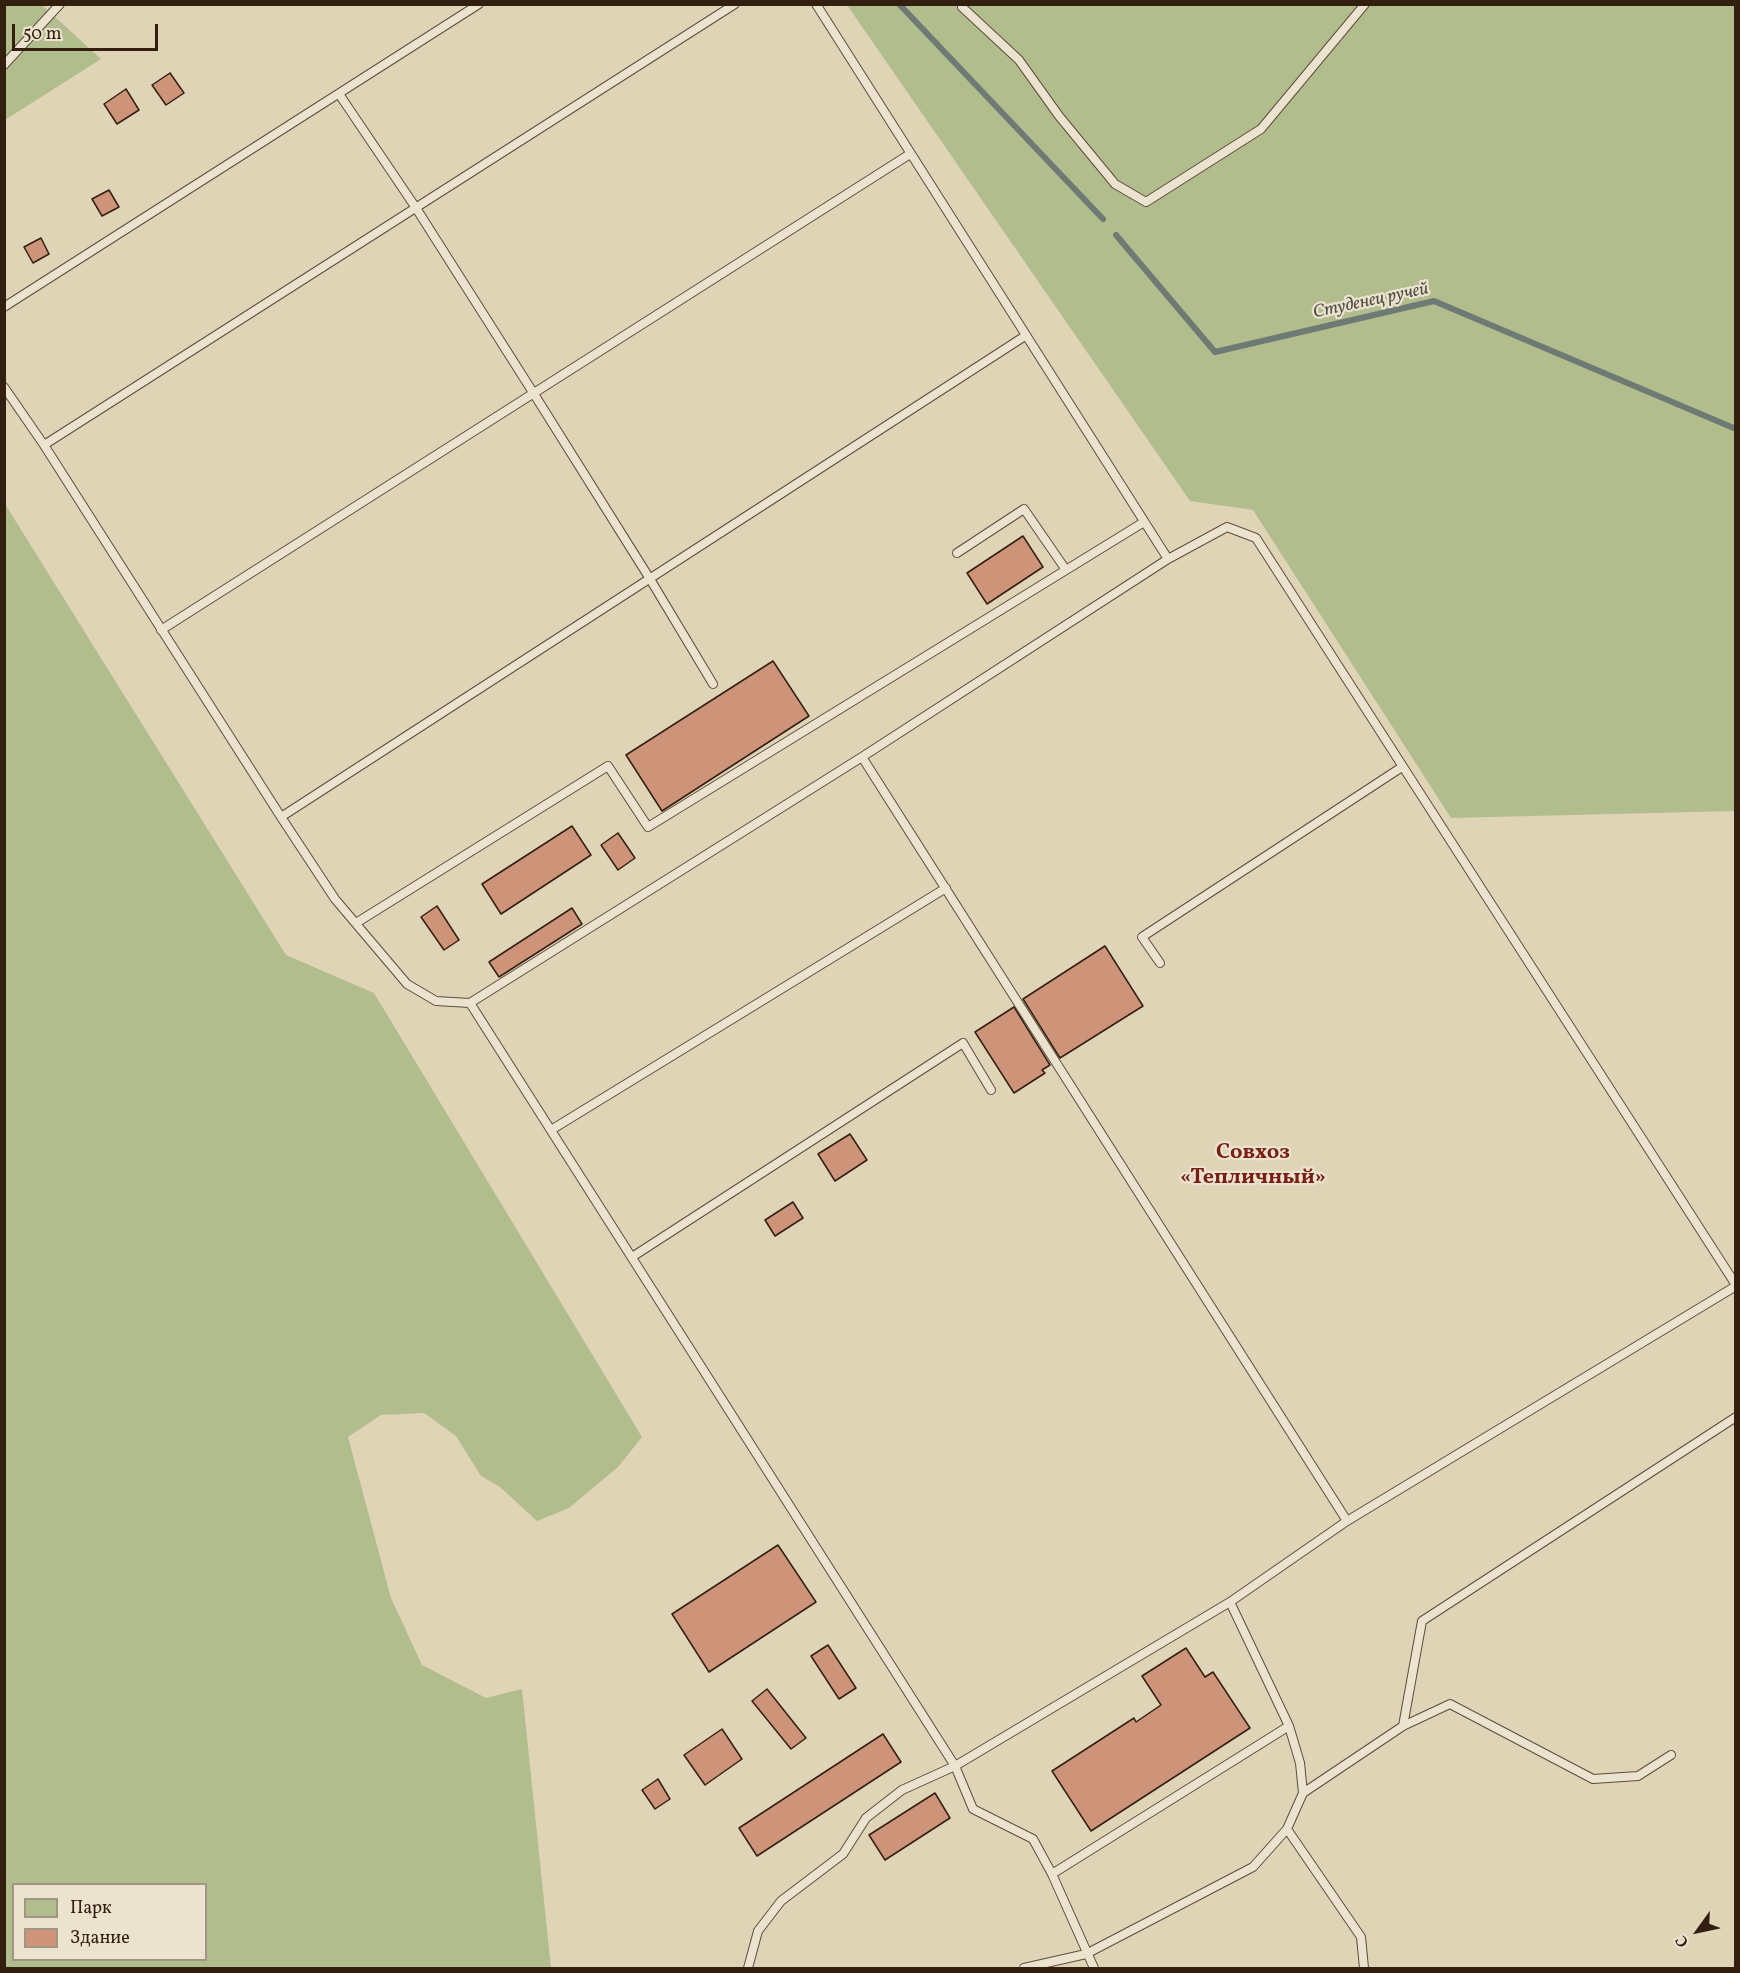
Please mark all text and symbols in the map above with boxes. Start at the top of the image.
scale bar [15,12,160,50]
text: 50 m [23,22,62,47]
water label: Студенец ручей [1311,279,1431,325]
district label: Совхоз «Тепличный» [1180,1141,1326,1192]
legend [12,1883,207,1961]
text: Парк [70,1896,112,1921]
north arrow [1668,1901,1728,1961]
text: Здание [70,1926,130,1951]
text: С [1671,1931,1695,1951]

